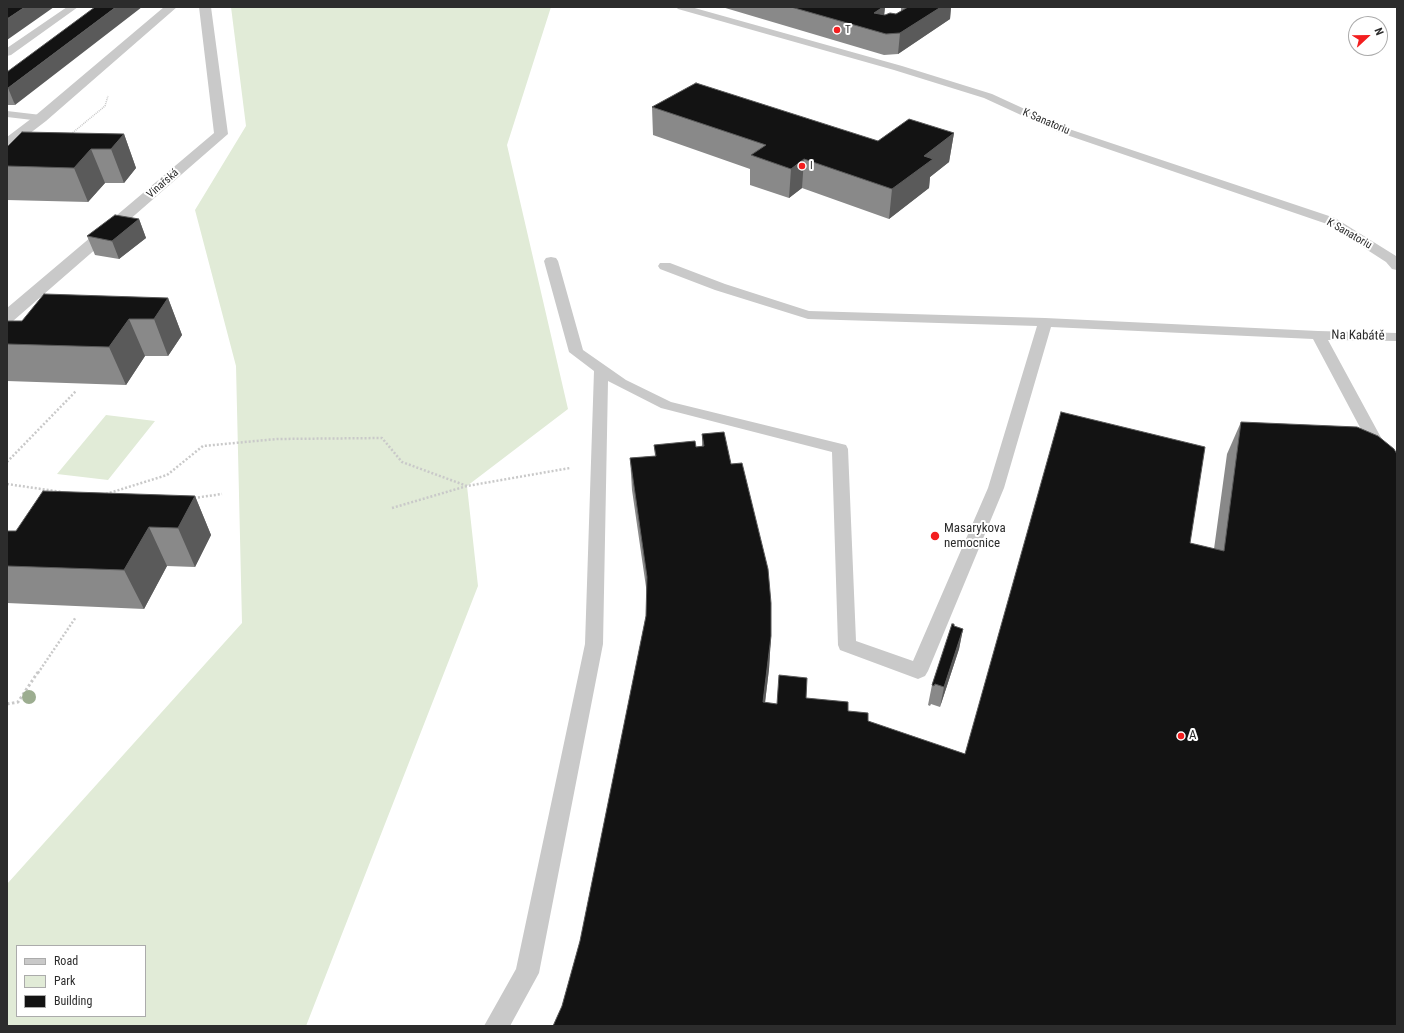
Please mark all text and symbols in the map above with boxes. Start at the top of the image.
north arrow [1348,16,1388,56]
place label: T [845,23,851,37]
marker: T [832,25,842,35]
text: N [1371,26,1386,37]
street label: K Sanatoriu [1020,106,1072,138]
place label: I [810,159,813,173]
marker: I [797,161,807,171]
street label: Vinařská [144,167,182,201]
street label: K Sanatoriu [1324,216,1374,252]
street label: Na Kabátě [1331,328,1385,344]
place label: Masarykova nemocnice [944,521,1006,552]
marker: Masarykova nemocnice [929,530,941,542]
place label: A [1189,728,1196,744]
marker: A [1176,731,1186,741]
legend [16,945,146,1017]
text: Road [54,954,78,968]
text: Park [54,974,75,988]
text: Building [54,994,92,1008]

